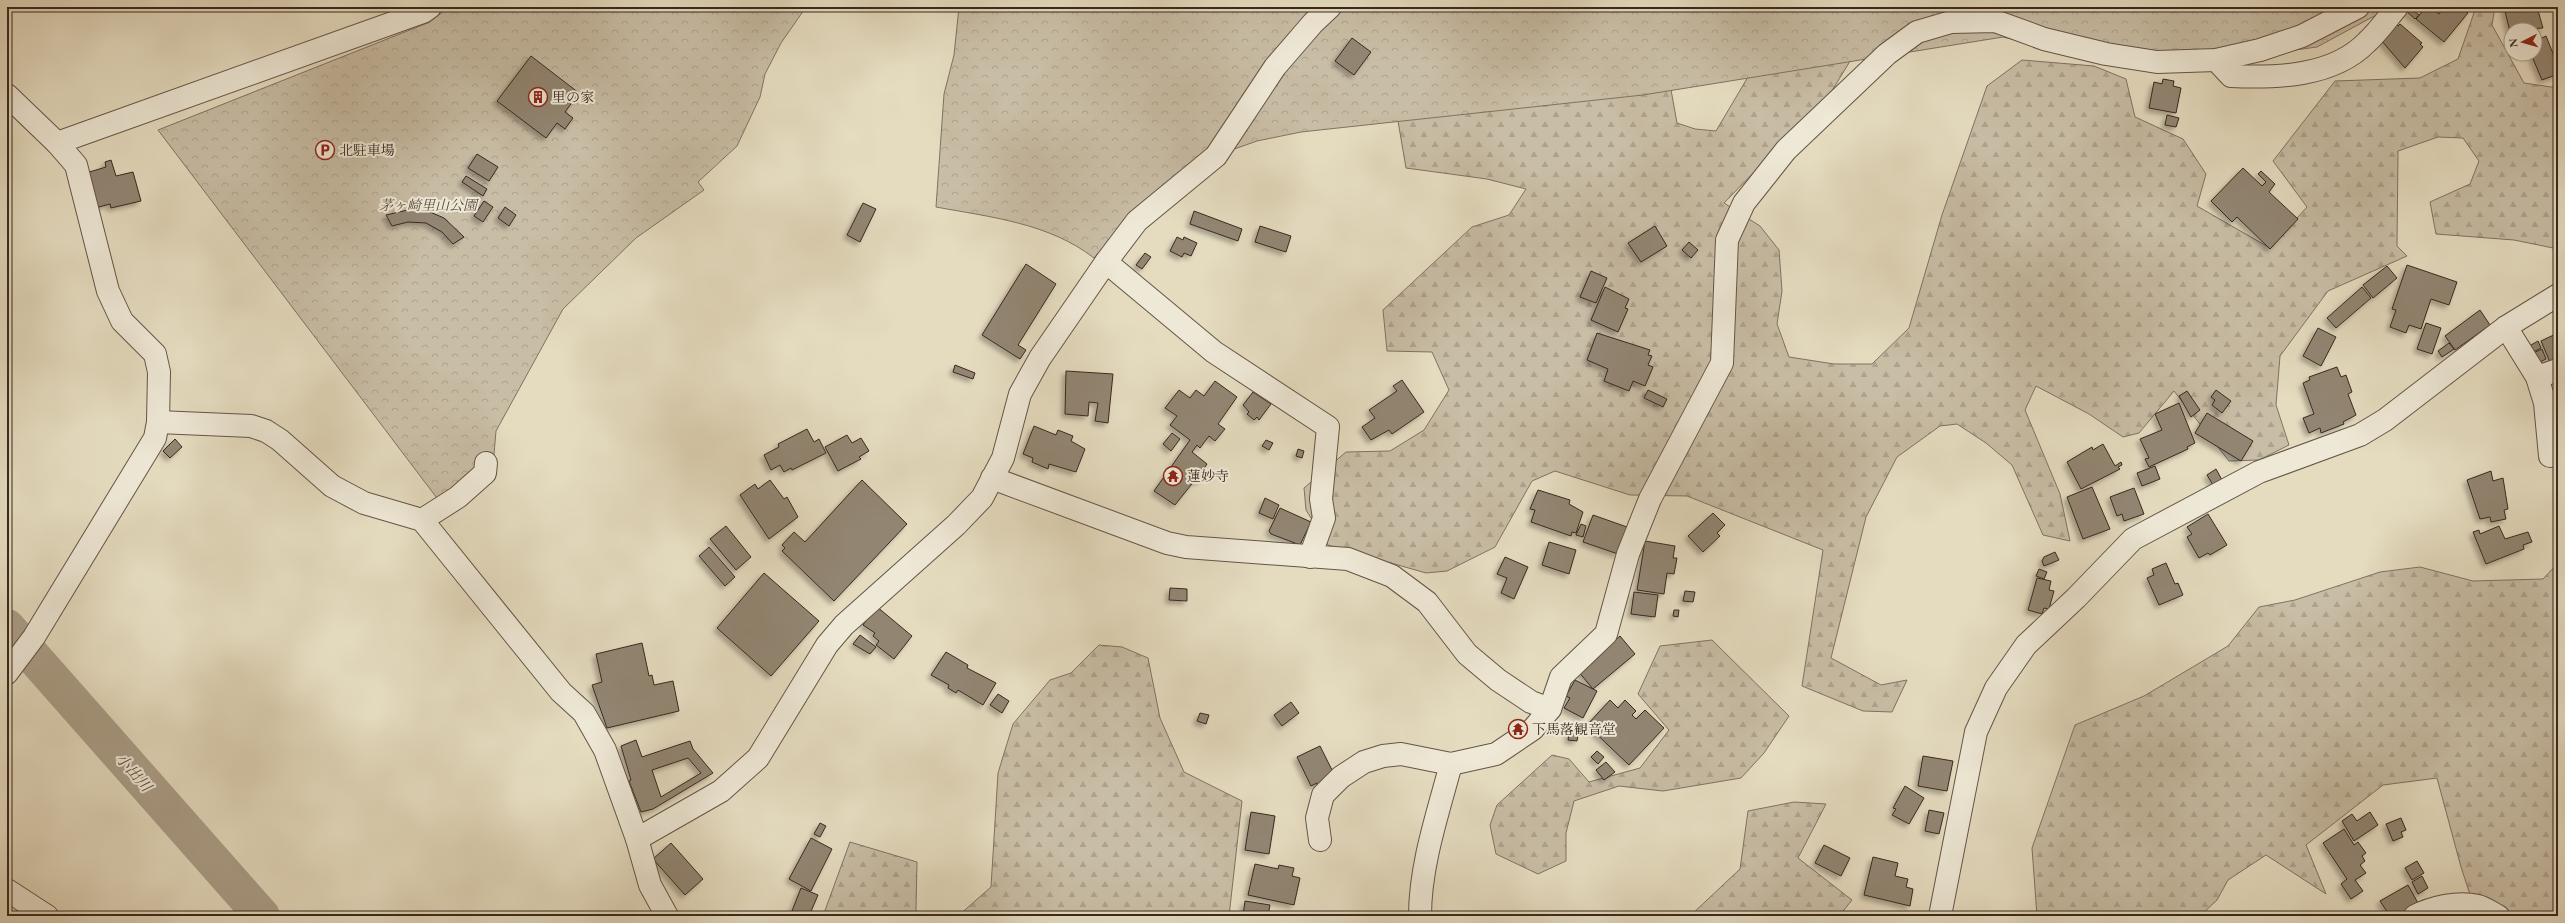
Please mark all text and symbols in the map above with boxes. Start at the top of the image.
north arrow [2503,22,2543,62]
text: N [2506,38,2520,48]
building icon: 里の家 [527,86,549,108]
place label: 里の家 [552,88,594,106]
parking icon: 北駐車場 [314,139,336,161]
place label: 北駐車場 [339,141,395,159]
park label: 茅ヶ崎里山公園 [379,196,479,214]
temple icon: 蓮妙寺 [1162,465,1184,487]
place label: 蓮妙寺 [1187,467,1229,485]
temple icon: 下馬落観音堂 [1507,718,1529,740]
place label: 下馬落観音堂 [1532,720,1616,738]
water label: 小出川 [112,749,157,797]

